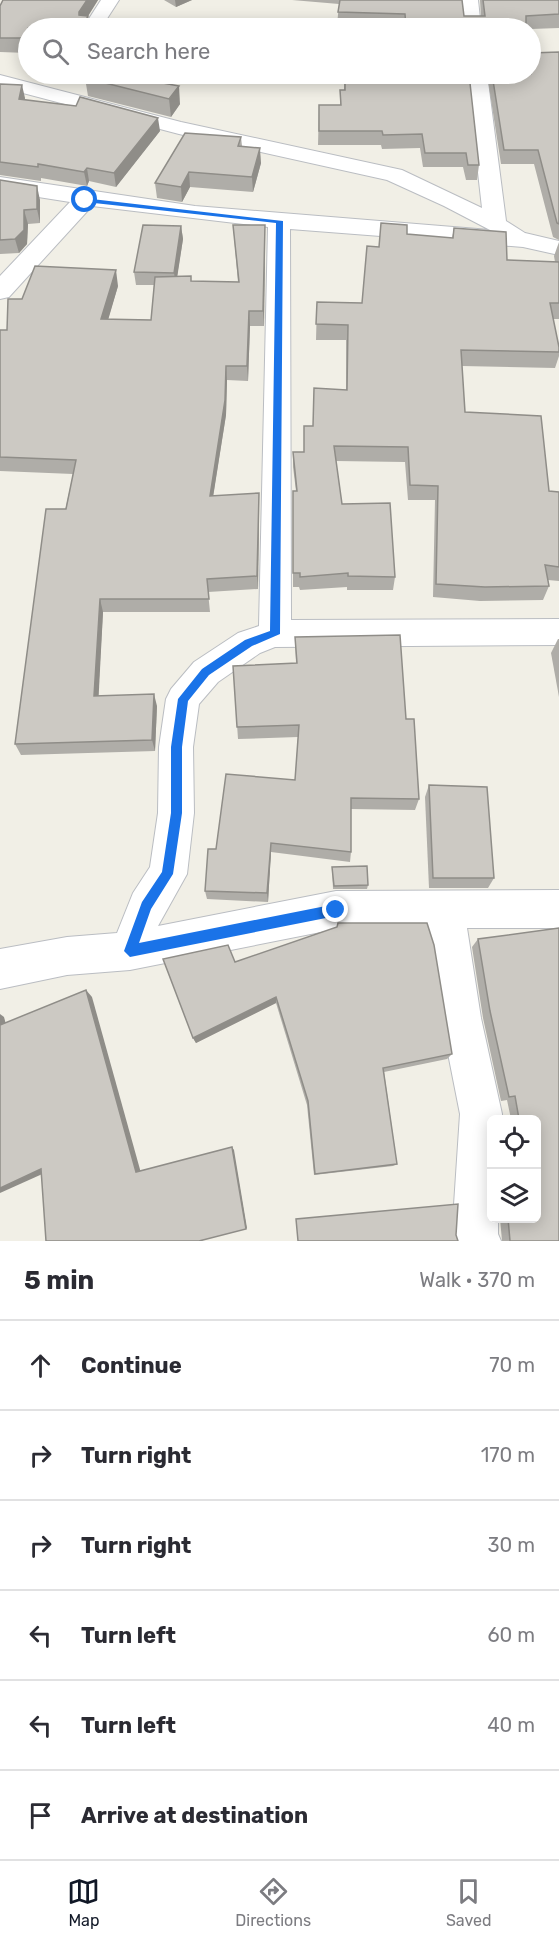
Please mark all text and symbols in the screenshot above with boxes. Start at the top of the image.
search box [18,18,541,84]
icon: search [39,35,72,68]
text: Search here [87,38,210,65]
route start [71,186,97,212]
route end [322,896,348,922]
map controls [487,1115,541,1223]
button: locate [487,1115,541,1169]
button: layers [487,1169,541,1223]
text: 5 min [24,1265,94,1296]
text: Walk · 370 m [419,1268,535,1292]
icon: ahead [24,1349,57,1382]
text: Continue [81,1352,182,1379]
text: 70 m [489,1353,535,1377]
icon: right [24,1439,57,1472]
text: Turn right [81,1442,191,1469]
text: 170 m [481,1443,535,1467]
icon: right [24,1529,57,1562]
text: Turn right [81,1532,191,1559]
text: 30 m [488,1533,535,1557]
icon: left [24,1619,57,1652]
text: Turn left [81,1622,176,1649]
text: 60 m [488,1623,535,1647]
icon: left [24,1709,57,1742]
text: Turn left [81,1712,176,1739]
text: 40 m [487,1713,535,1737]
icon: arrive [24,1799,57,1832]
text: Arrive at destination [81,1802,308,1829]
tab: Map [67,1875,100,1930]
tab: Directions [235,1875,311,1930]
tab: Saved [446,1875,492,1930]

